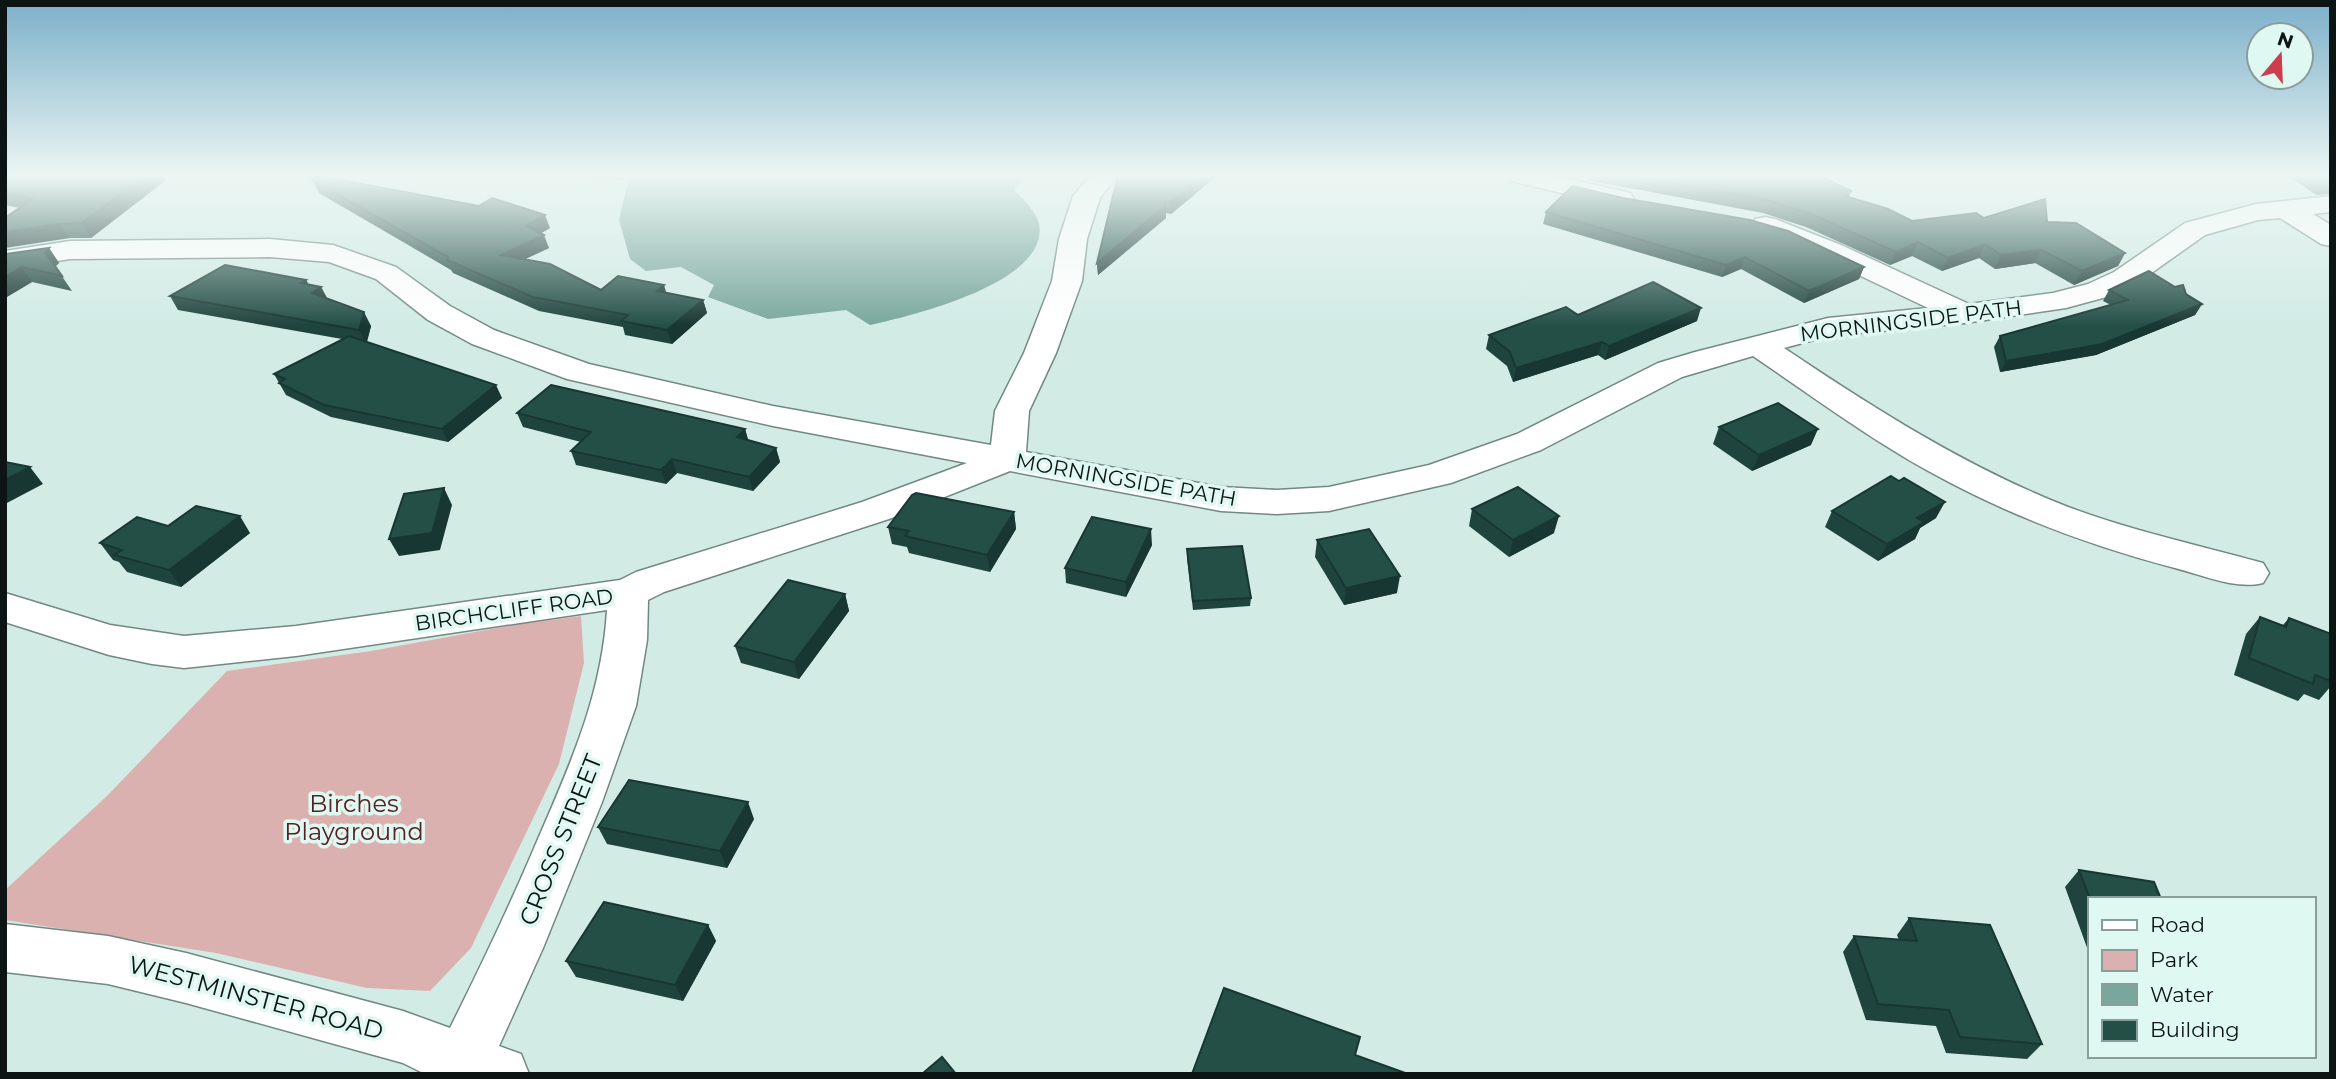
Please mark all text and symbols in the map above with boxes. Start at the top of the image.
north arrow [2245,21,2315,91]
text: N [2274,27,2296,54]
street label: MORNINGSIDE PATH [1799,294,2023,347]
street label: MORNINGSIDE PATH [1014,448,1238,511]
street label: BIRCHCLIFF ROAD [413,583,615,636]
street label: CROSS STREET [513,750,608,930]
park label: Birches Playground [284,789,424,846]
legend [2088,897,2315,1058]
text: Road [2150,912,2205,937]
text: Park [2150,947,2198,972]
street label: WESTMINSTER ROAD [126,950,387,1046]
text: Water [2150,982,2214,1007]
text: Building [2150,1017,2240,1042]

